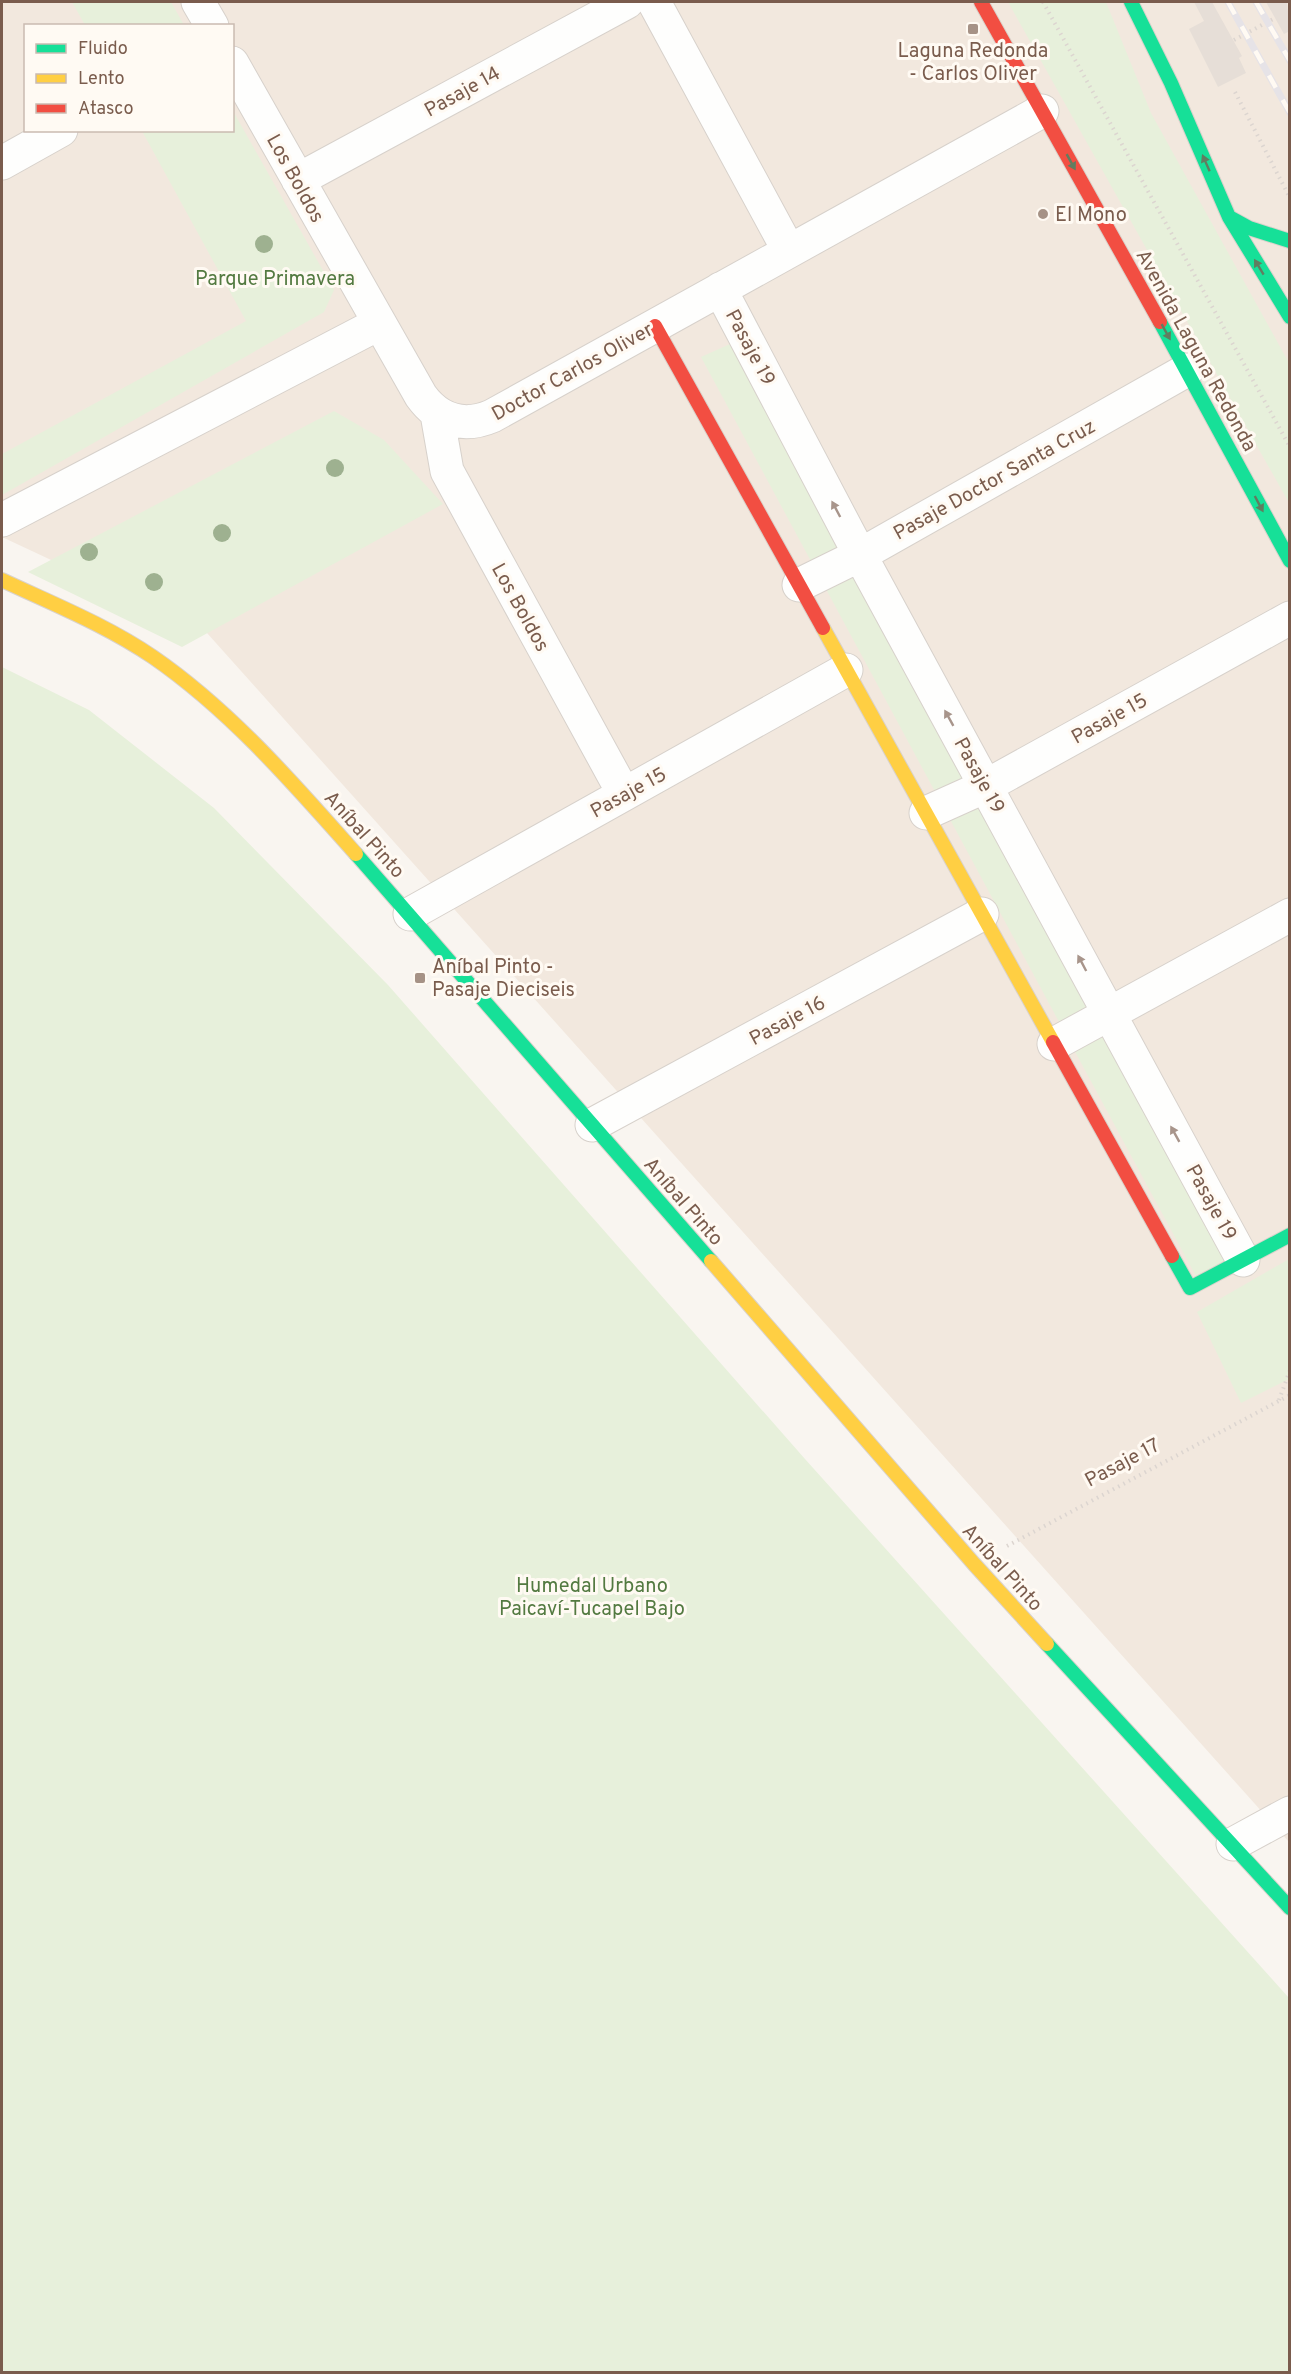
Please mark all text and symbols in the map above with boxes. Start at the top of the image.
marker: Laguna Redonda - Carlos Oliver [966,22,980,36]
legend [24,24,234,132]
text: Fluido [78,38,128,61]
place label: Laguna Redonda - Carlos Oliver [898,39,1048,88]
street label: Pasaje 14 [420,61,506,124]
text: Lento [78,68,124,91]
text: Atasco [78,98,134,121]
street label: Los Boldos [259,130,329,228]
one-way arrow [1065,154,1076,170]
one-way arrow [1200,154,1210,172]
place label: El Mono [1055,203,1127,229]
marker: El Mono [1036,207,1050,221]
street label: Avenida Laguna Redonda [1129,245,1262,457]
one-way arrow [1254,259,1265,275]
park label: Parque Primavera [195,267,355,293]
street label: Pasaje 19 [718,305,780,391]
street label: Doctor Carlos Oliver [487,317,659,428]
one-way arrow [1161,324,1171,341]
street label: Pasaje Doctor Santa Cruz [889,414,1101,547]
one-way arrow [1254,495,1264,512]
one-way arrow [831,501,841,518]
street label: Los Boldos [484,559,554,657]
street label: Pasaje 15 [1067,688,1153,751]
one-way arrow [944,709,954,726]
street label: Pasaje 19 [947,733,1010,819]
street label: Pasaje 15 [586,762,672,825]
street label: Aníbal Pinto [317,786,410,885]
one-way arrow [1077,954,1087,971]
place label: Aníbal Pinto - Pasaje Dieciseis [432,955,575,1004]
marker: Aníbal Pinto - Pasaje Dieciseis [413,971,427,985]
street label: Pasaje 16 [745,991,831,1053]
one-way arrow [1170,1126,1180,1143]
street label: Aníbal Pinto [637,1153,728,1252]
street label: Pasaje 19 [1179,1160,1242,1246]
street label: Pasaje 17 [1081,1433,1165,1494]
street label: Aníbal Pinto [955,1519,1048,1618]
park label: Humedal Urbano Paicaví-Tucapel Bajo [499,1574,685,1623]

